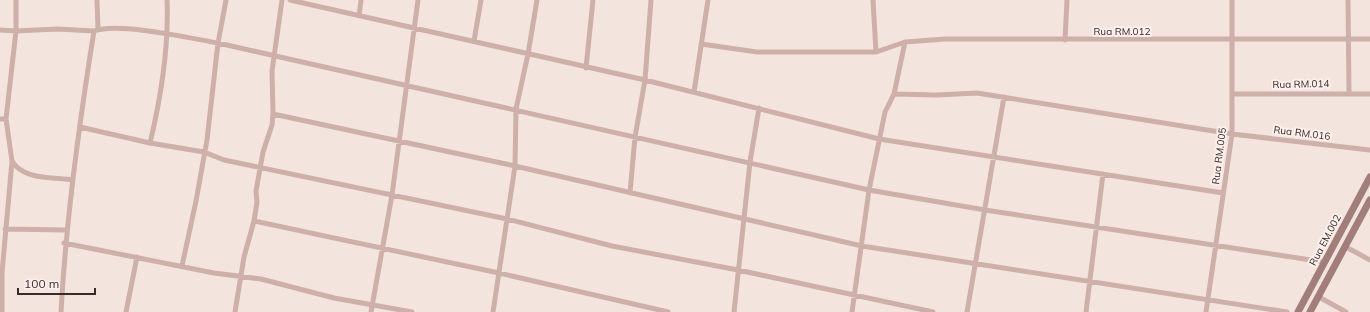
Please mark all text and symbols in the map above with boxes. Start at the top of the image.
street label: Rua RM.012 [1093,25,1151,38]
street label: Rua RM.014 [1272,77,1330,91]
street label: Rua RM.016 [1273,123,1331,143]
street label: Rua RM.005 [1209,127,1229,185]
street label: Rua EM.002 [1306,212,1344,268]
scale bar [18,270,95,296]
text: 100 m [24,276,59,291]

